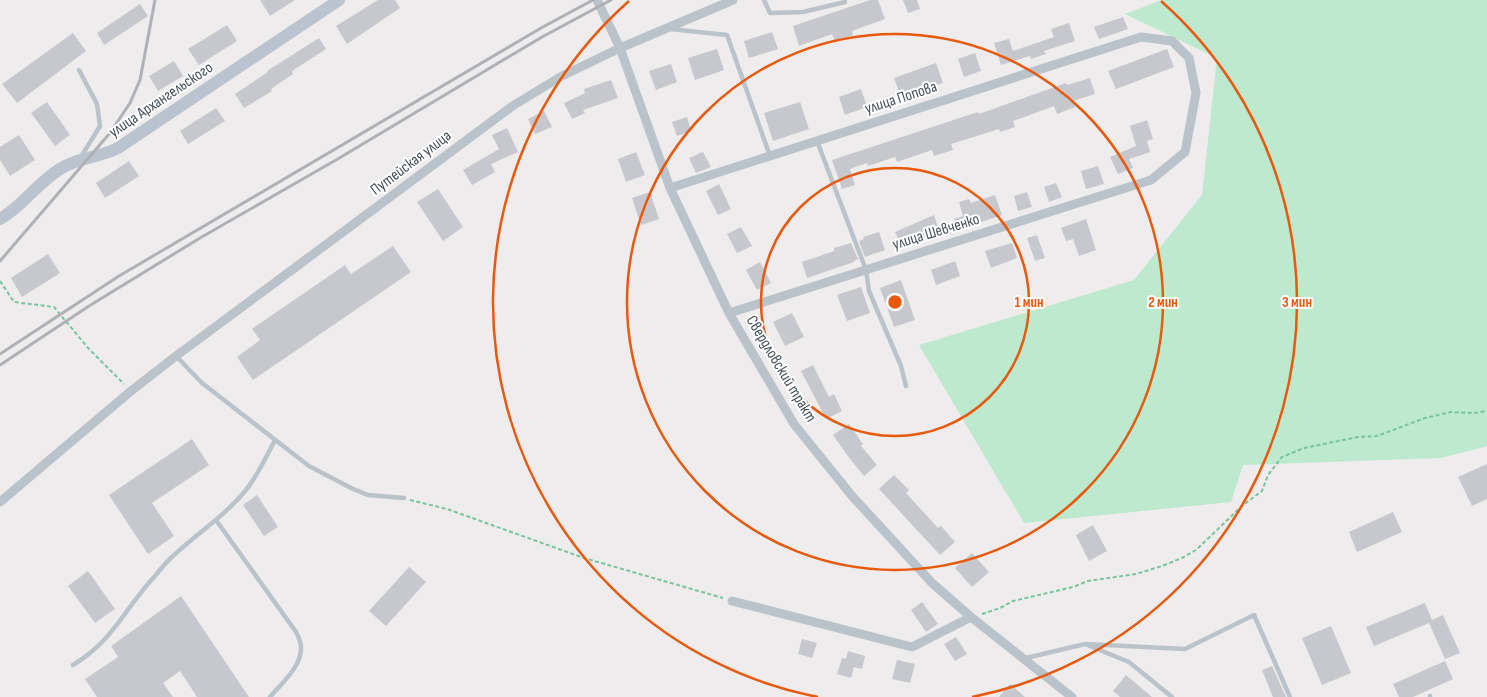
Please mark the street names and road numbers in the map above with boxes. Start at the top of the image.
street label: улица Архангельского [105,58,217,142]
street label: улица Попова [862,77,940,119]
street label: Путейская улица [367,126,455,200]
street label: улица Шевченко [890,210,982,254]
street label: Свердловский тракт [742,312,820,426]

